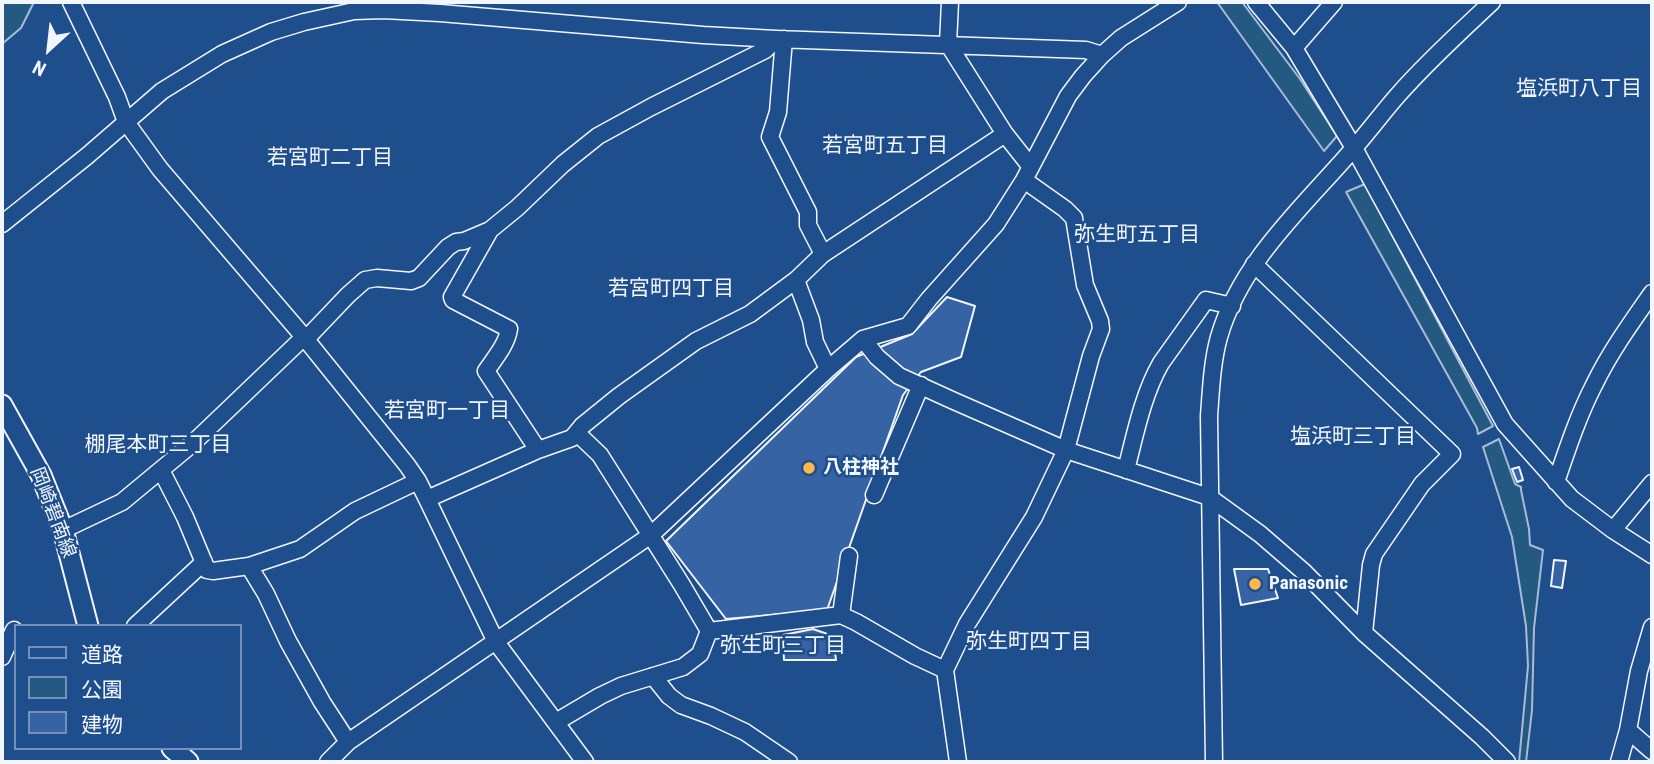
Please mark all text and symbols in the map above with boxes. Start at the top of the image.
north arrow [14,14,84,84]
text: N [29,55,50,81]
district label: 塩浜町八丁目 [1516,77,1642,103]
district label: 若宮町五丁目 [822,134,948,160]
district label: 若宮町二丁目 [267,146,393,172]
district label: 弥生町五丁目 [1074,223,1200,249]
district label: 若宮町四丁目 [608,277,734,303]
district label: 若宮町一丁目 [384,399,510,425]
district label: 塩浜町三丁目 [1290,425,1416,451]
district label: 棚尾本町三丁目 [85,433,231,459]
place label: 八柱神社 [823,457,899,479]
marker: 八柱神社 [801,460,817,476]
street label: 岡崎碧南線 [24,465,80,561]
place label: Panasonic [1269,573,1348,595]
marker: Panasonic [1247,576,1263,592]
legend [14,624,242,750]
district label: 弥生町四丁目 [966,630,1092,656]
district label: 弥生町三丁目 [720,634,846,660]
text: 道路 [81,643,123,667]
text: 公園 [81,678,123,702]
text: 建物 [81,713,123,737]

